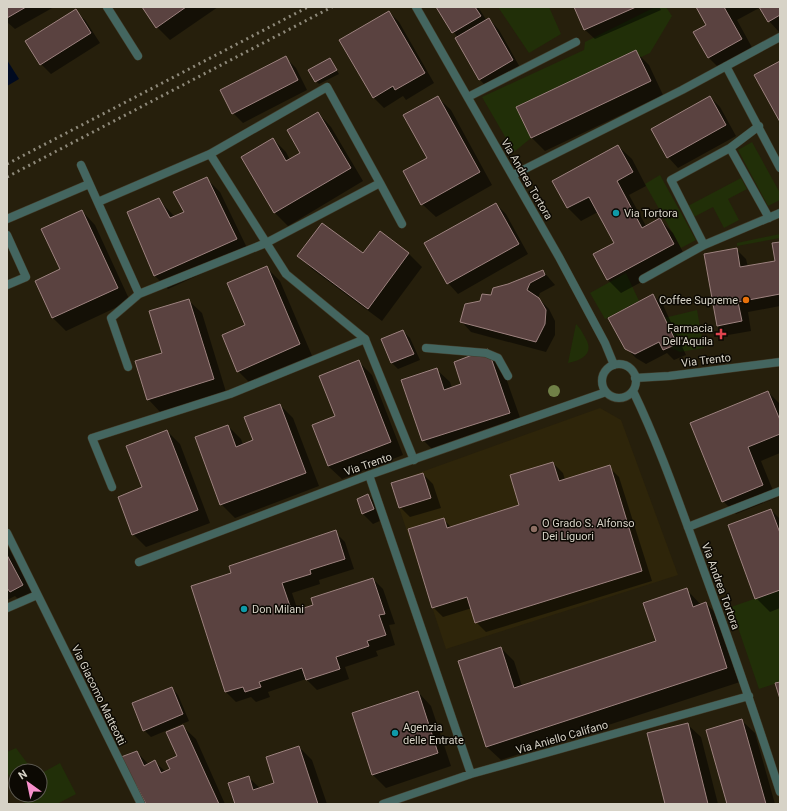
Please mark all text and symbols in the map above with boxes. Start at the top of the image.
street label: Via Andrea Tortora [498,136,555,222]
place label: Via Tortora [624,207,678,220]
marker: Via Tortora [611,208,621,218]
place label: Coffee Supreme [659,294,738,307]
marker: Coffee Supreme [741,295,751,305]
place label: Farmacia Dell'Aquila [662,322,713,348]
marker: Farmacia Dell'Aquila [716,329,726,339]
street label: Via Trento [681,351,731,370]
street label: Via Trento [343,450,394,479]
place label: O Grado S. Alfonso Dei Liguori [542,517,635,543]
marker: O Grado S. Alfonso Dei Liguori [529,524,539,534]
street label: Via Andrea Tortora [699,541,742,631]
place label: Don Milani [252,603,304,616]
marker: Don Milani [239,604,249,614]
street label: Via Giacomo Matteotti [69,643,128,747]
street label: Via Aniello Califano [515,718,610,757]
place label: Agenzia delle Entrate [403,721,464,747]
marker: Agenzia delle Entrate [390,728,400,738]
north arrow [8,763,48,803]
text: N [16,767,30,783]

